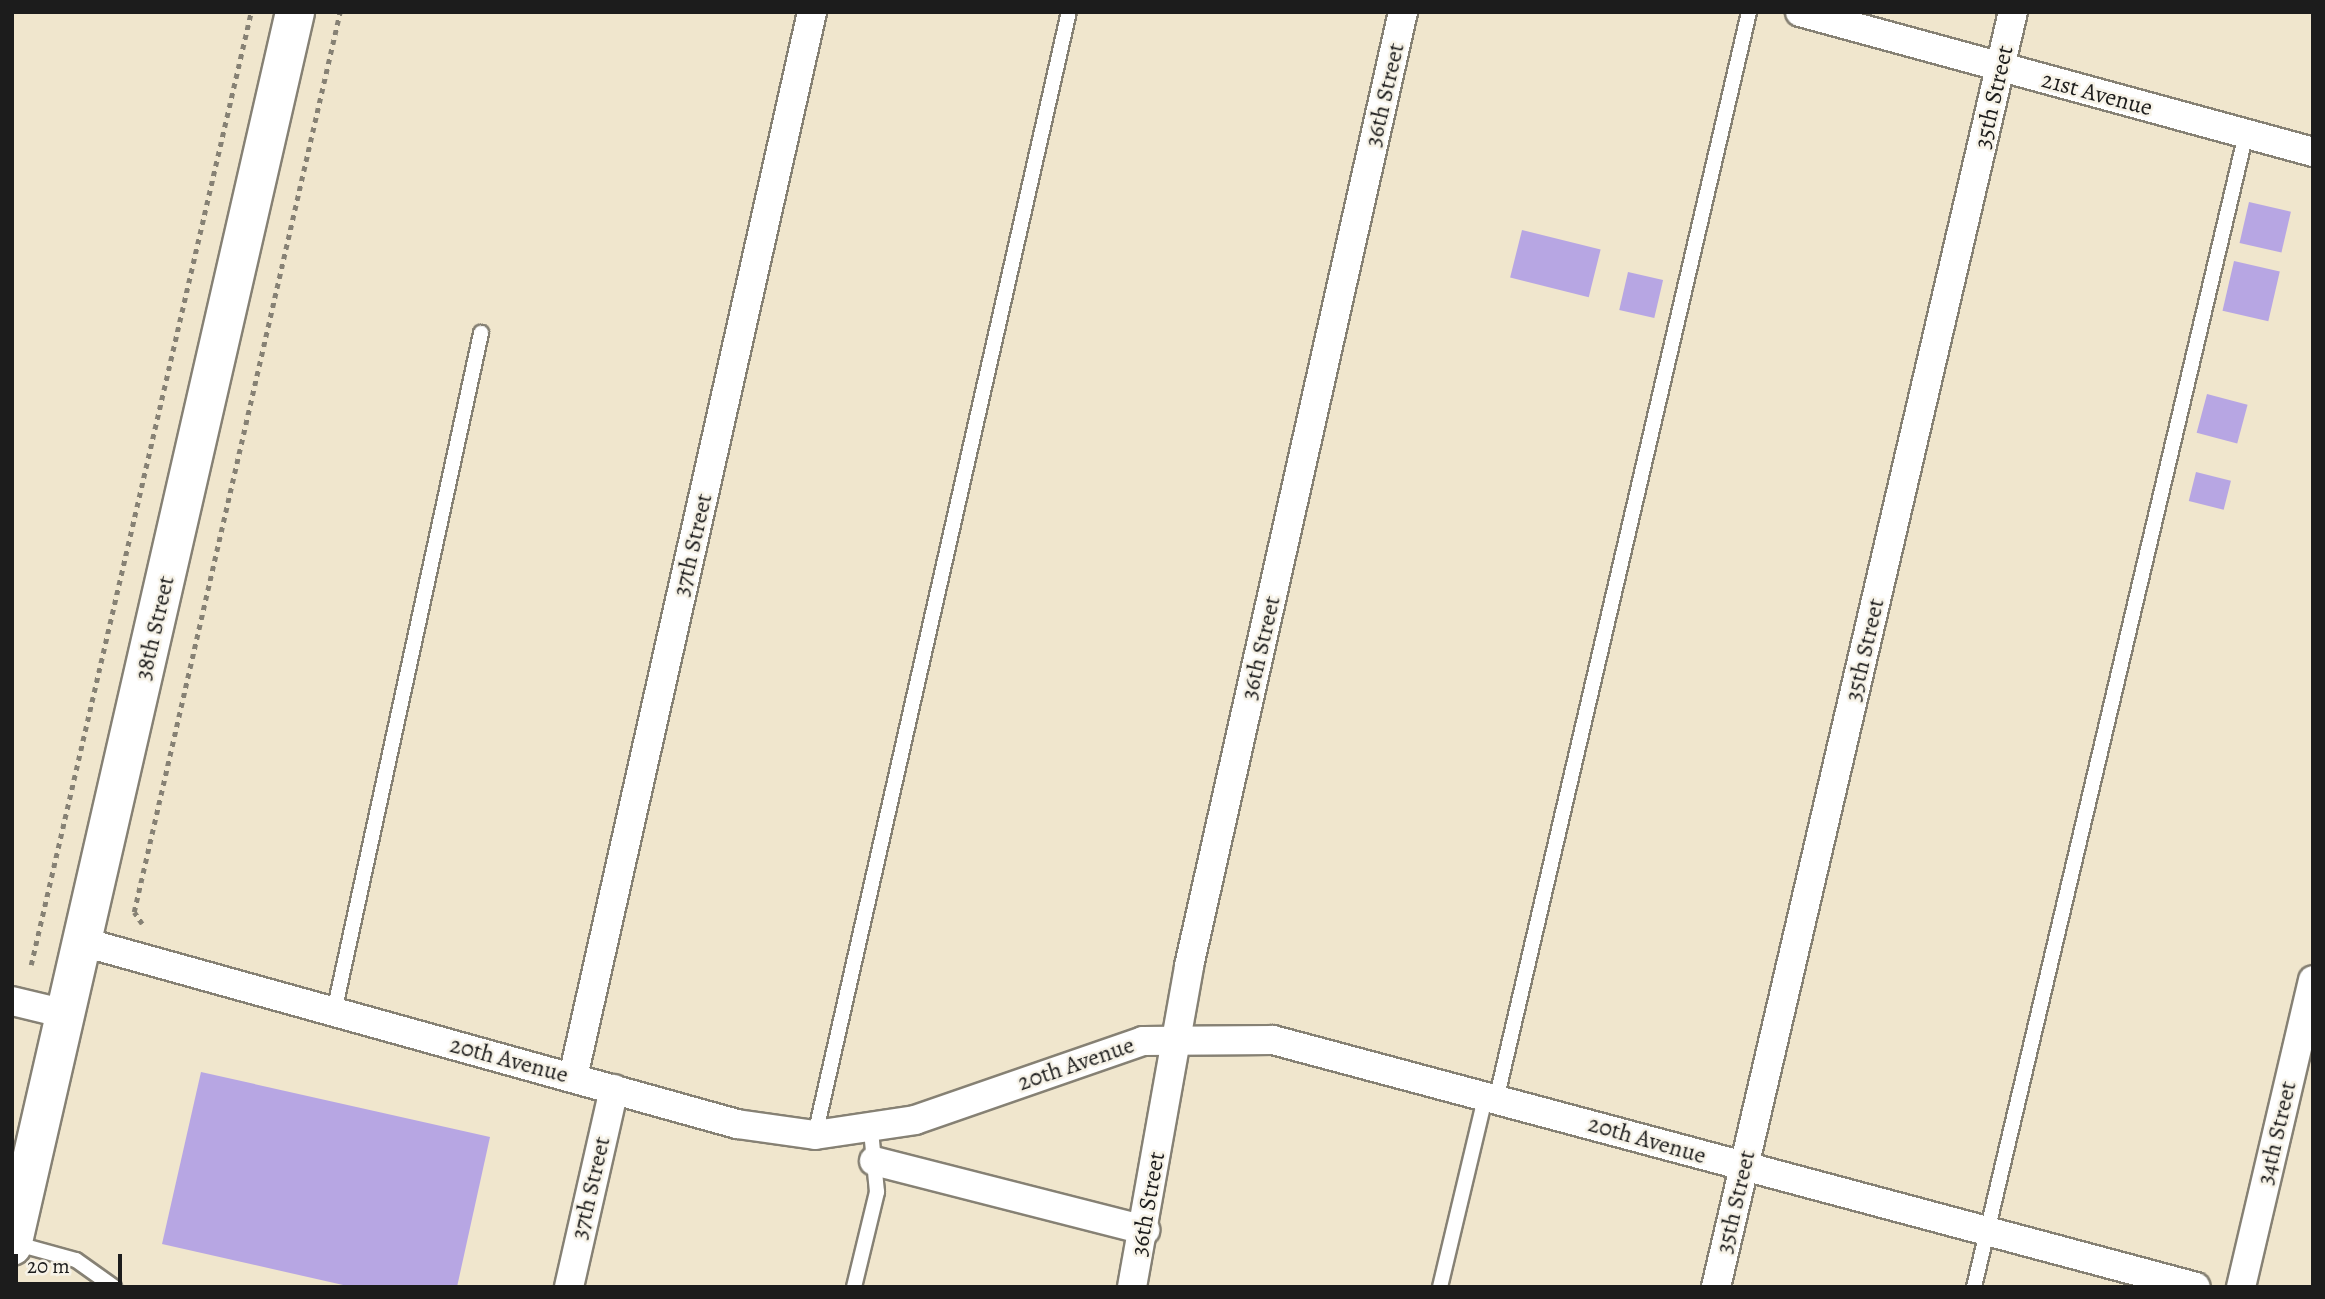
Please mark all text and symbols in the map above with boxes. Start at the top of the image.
street label: 36th Street [1359,40,1411,150]
street label: 35th Street [1968,43,2020,151]
street label: 21st Avenue [2039,65,2155,123]
street label: 37th Street [667,491,719,599]
street label: 38th Street [129,573,181,683]
street label: 36th Street [1235,593,1287,703]
street label: 35th Street [1839,596,1891,704]
street label: 20th Avenue [447,1030,571,1090]
street label: 20th Avenue [1014,1031,1138,1097]
street label: 34th Street [2251,1078,2303,1188]
street label: 20th Avenue [1585,1109,1709,1171]
street label: 37th Street [565,1134,617,1242]
street label: 35th Street [1710,1148,1762,1256]
street label: 36th Street [1125,1150,1171,1258]
scale bar [18,1240,126,1284]
text: 20 m [27,1252,70,1280]

